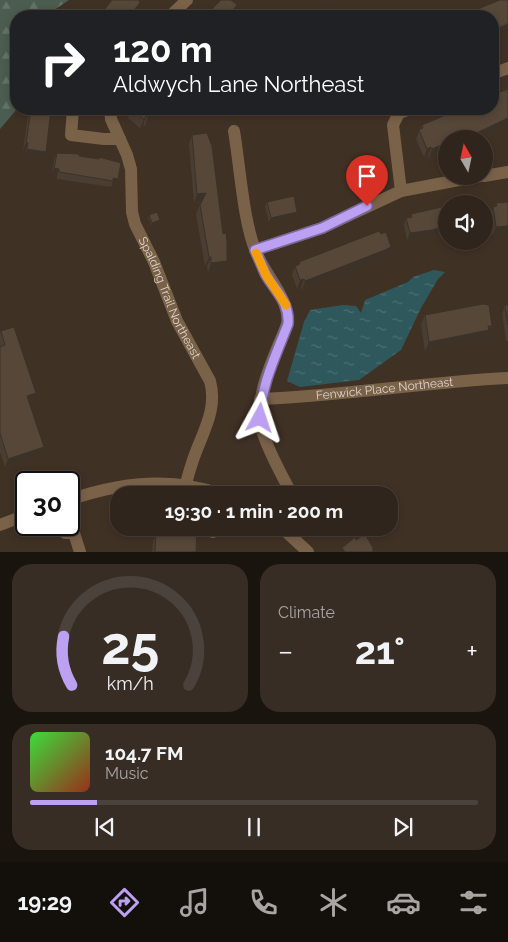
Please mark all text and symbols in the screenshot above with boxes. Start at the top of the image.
text: 120 m [113,29,213,70]
icon: right [30,30,95,95]
text: Aldwych Lane Northeast [113,71,364,97]
north arrow [438,130,492,185]
map controls [438,130,493,250]
pin [346,155,388,206]
icon: arrive [353,162,381,190]
button: sound [438,195,493,250]
street label: Spalding Trail Northeast [136,235,203,361]
street label: Fenwick Place Northeast [315,375,454,403]
position arrow [233,391,285,443]
speed limit sign: 30 [15,471,80,536]
text: 19:30 · 1 min · 200 m [165,500,343,522]
text: Climate [278,603,335,622]
text: 25 [101,615,159,676]
text: 21° [355,628,405,673]
text: − [278,635,293,668]
text: + [466,635,478,668]
text: km/h [106,673,154,694]
text: 104.7 FM [105,742,183,764]
text: Music [105,764,149,783]
icon: previous [91,813,119,841]
icon: pause [240,813,268,841]
icon: next [389,813,417,841]
icon: directions [107,885,142,920]
icon: music [177,885,212,920]
icon: phone [246,885,281,920]
icon: climate [316,885,351,920]
icon: car [386,885,421,920]
icon: filters [456,885,491,920]
text: 19:29 [17,889,72,915]

